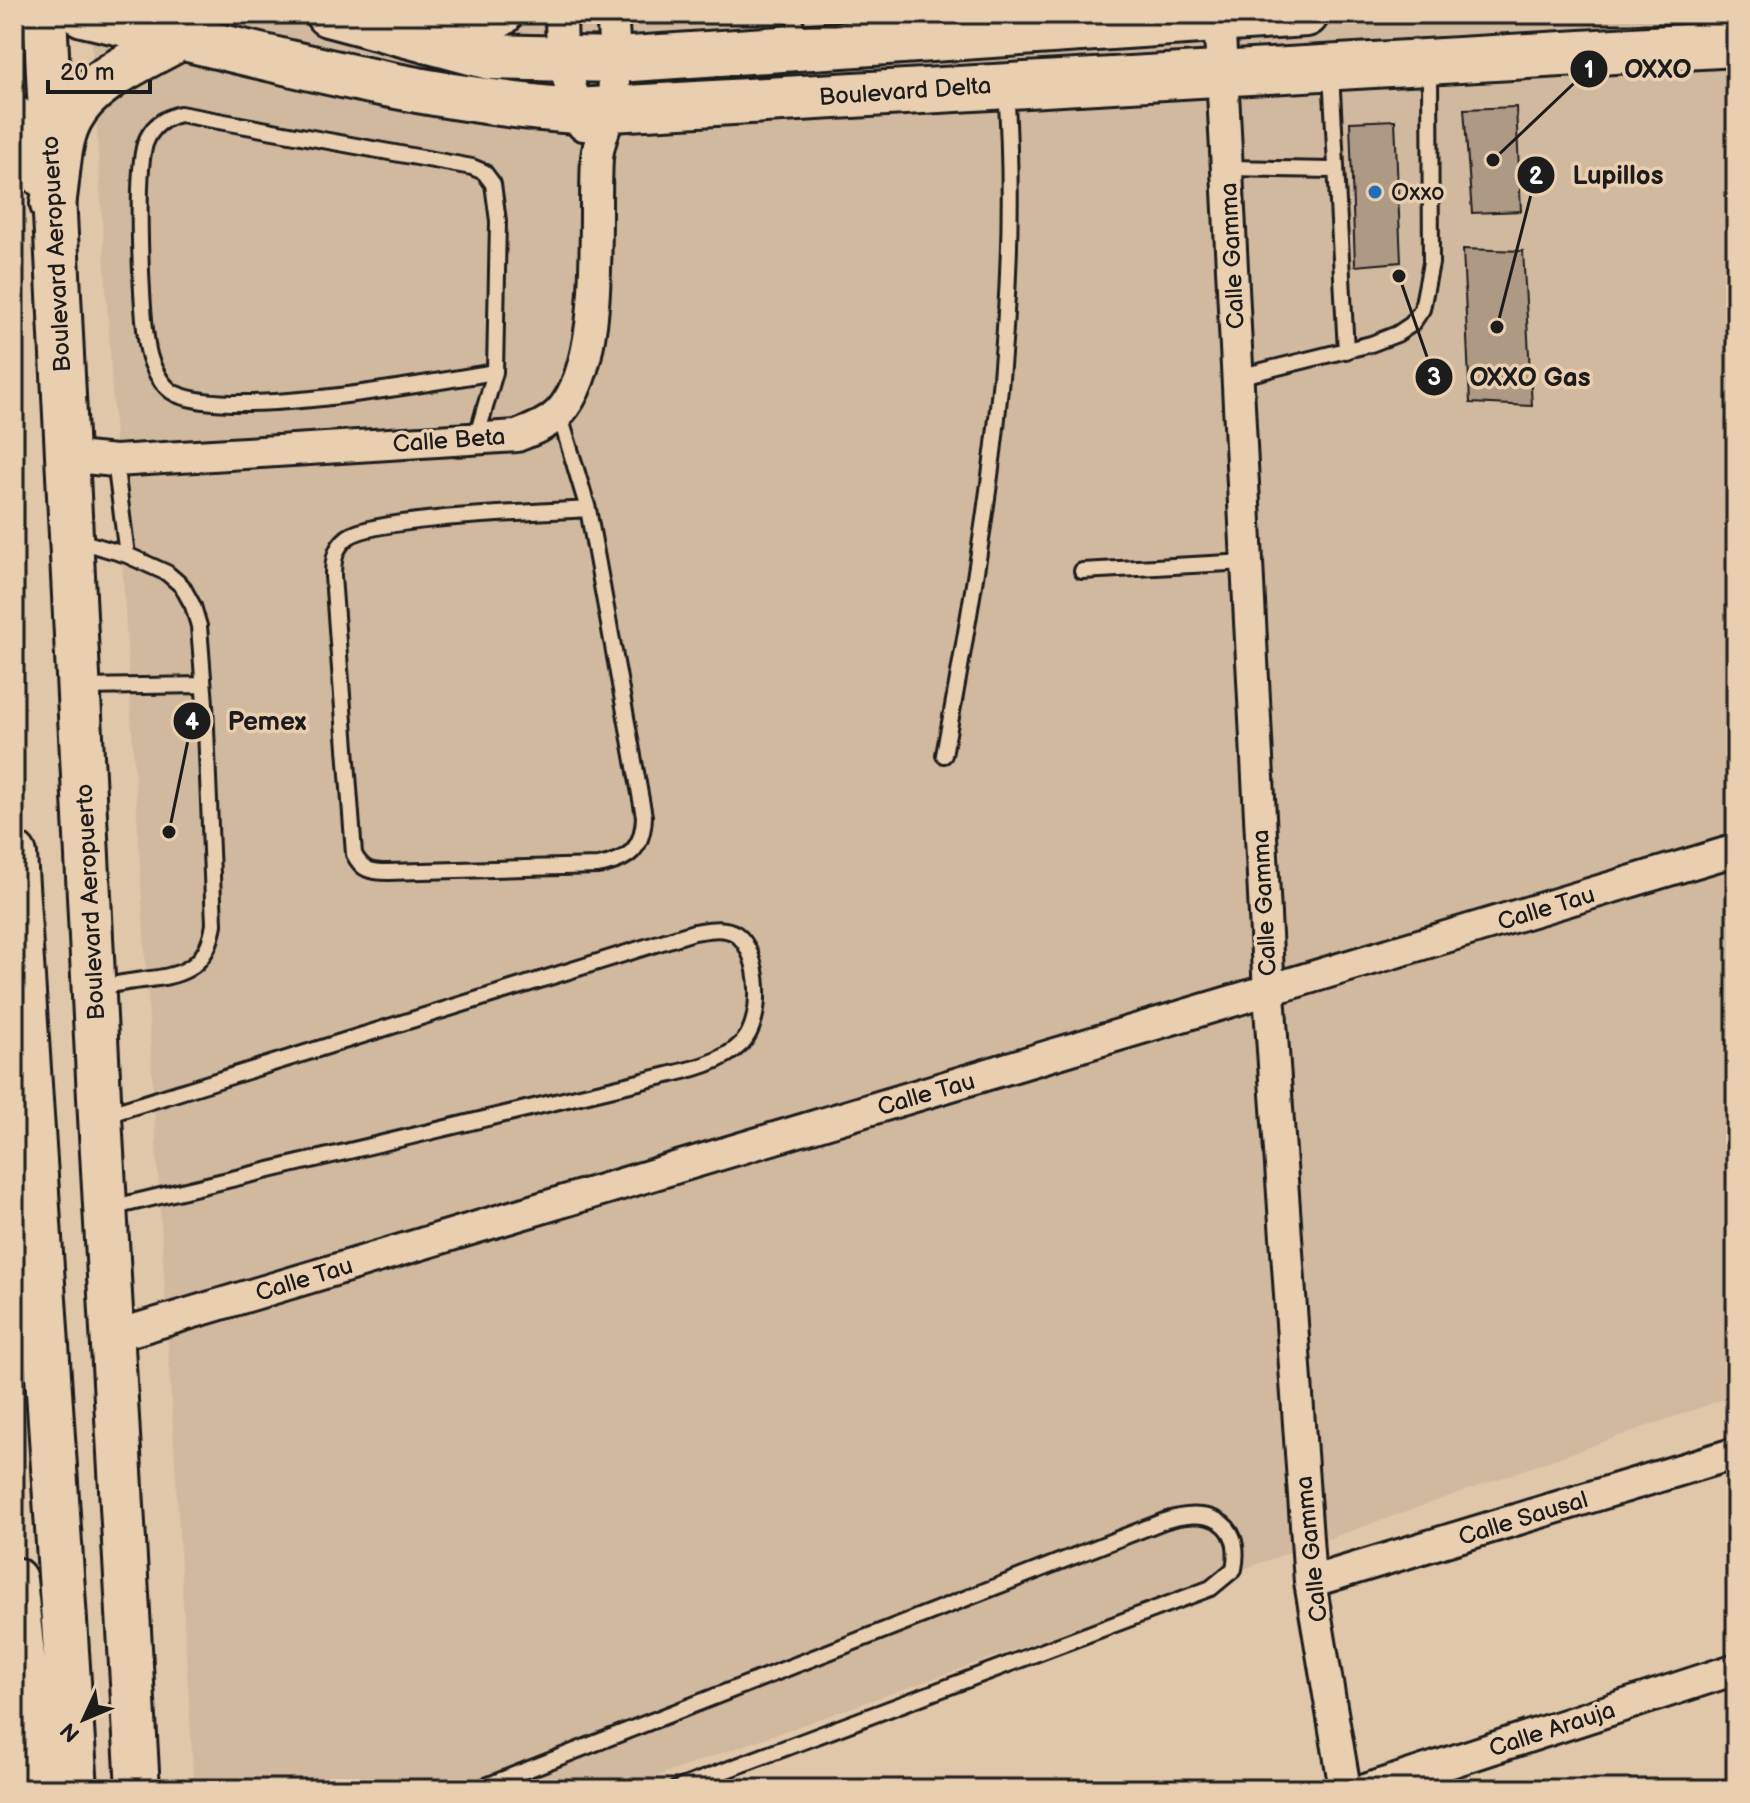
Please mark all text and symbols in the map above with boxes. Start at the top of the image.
scale bar [48,44,150,94]
callout: OXXO [1569,44,1708,94]
text: OXXO [1624,55,1692,86]
text: 1 [1584,56,1594,85]
text: 20 m [60,58,115,87]
street label: Boulevard Delta [818,71,992,112]
street label: Boulevard Aeropuerto [36,135,77,373]
callout: Lupillos [1516,150,1679,200]
text: Lupillos [1573,161,1664,192]
text: 2 [1529,162,1544,191]
place label: Oxxo [1391,178,1445,207]
street label: Calle Gamma [1214,182,1251,330]
marker: Oxxo [1366,183,1384,201]
callout: OXXO Gas [1414,352,1607,402]
text: 3 [1427,363,1441,392]
text: OXXO Gas [1469,363,1591,394]
street label: Calle Beta [392,422,506,459]
callout: Pemex [172,696,322,746]
text: Pemex [228,707,307,738]
text: 4 [185,708,199,737]
street label: Boulevard Aeropuerto [70,783,111,1021]
street label: Calle Gamma [1246,829,1283,977]
street label: Calle Tau [1494,880,1598,937]
street label: Calle Tau [874,1067,978,1122]
street label: Calle Tau [252,1251,356,1308]
street label: Calle Gamma [1289,1474,1334,1623]
street label: Calle Sausal [1455,1485,1591,1552]
north arrow [44,1679,124,1759]
street label: Calle Arauja [1485,1695,1619,1764]
text: N [55,1717,86,1747]

